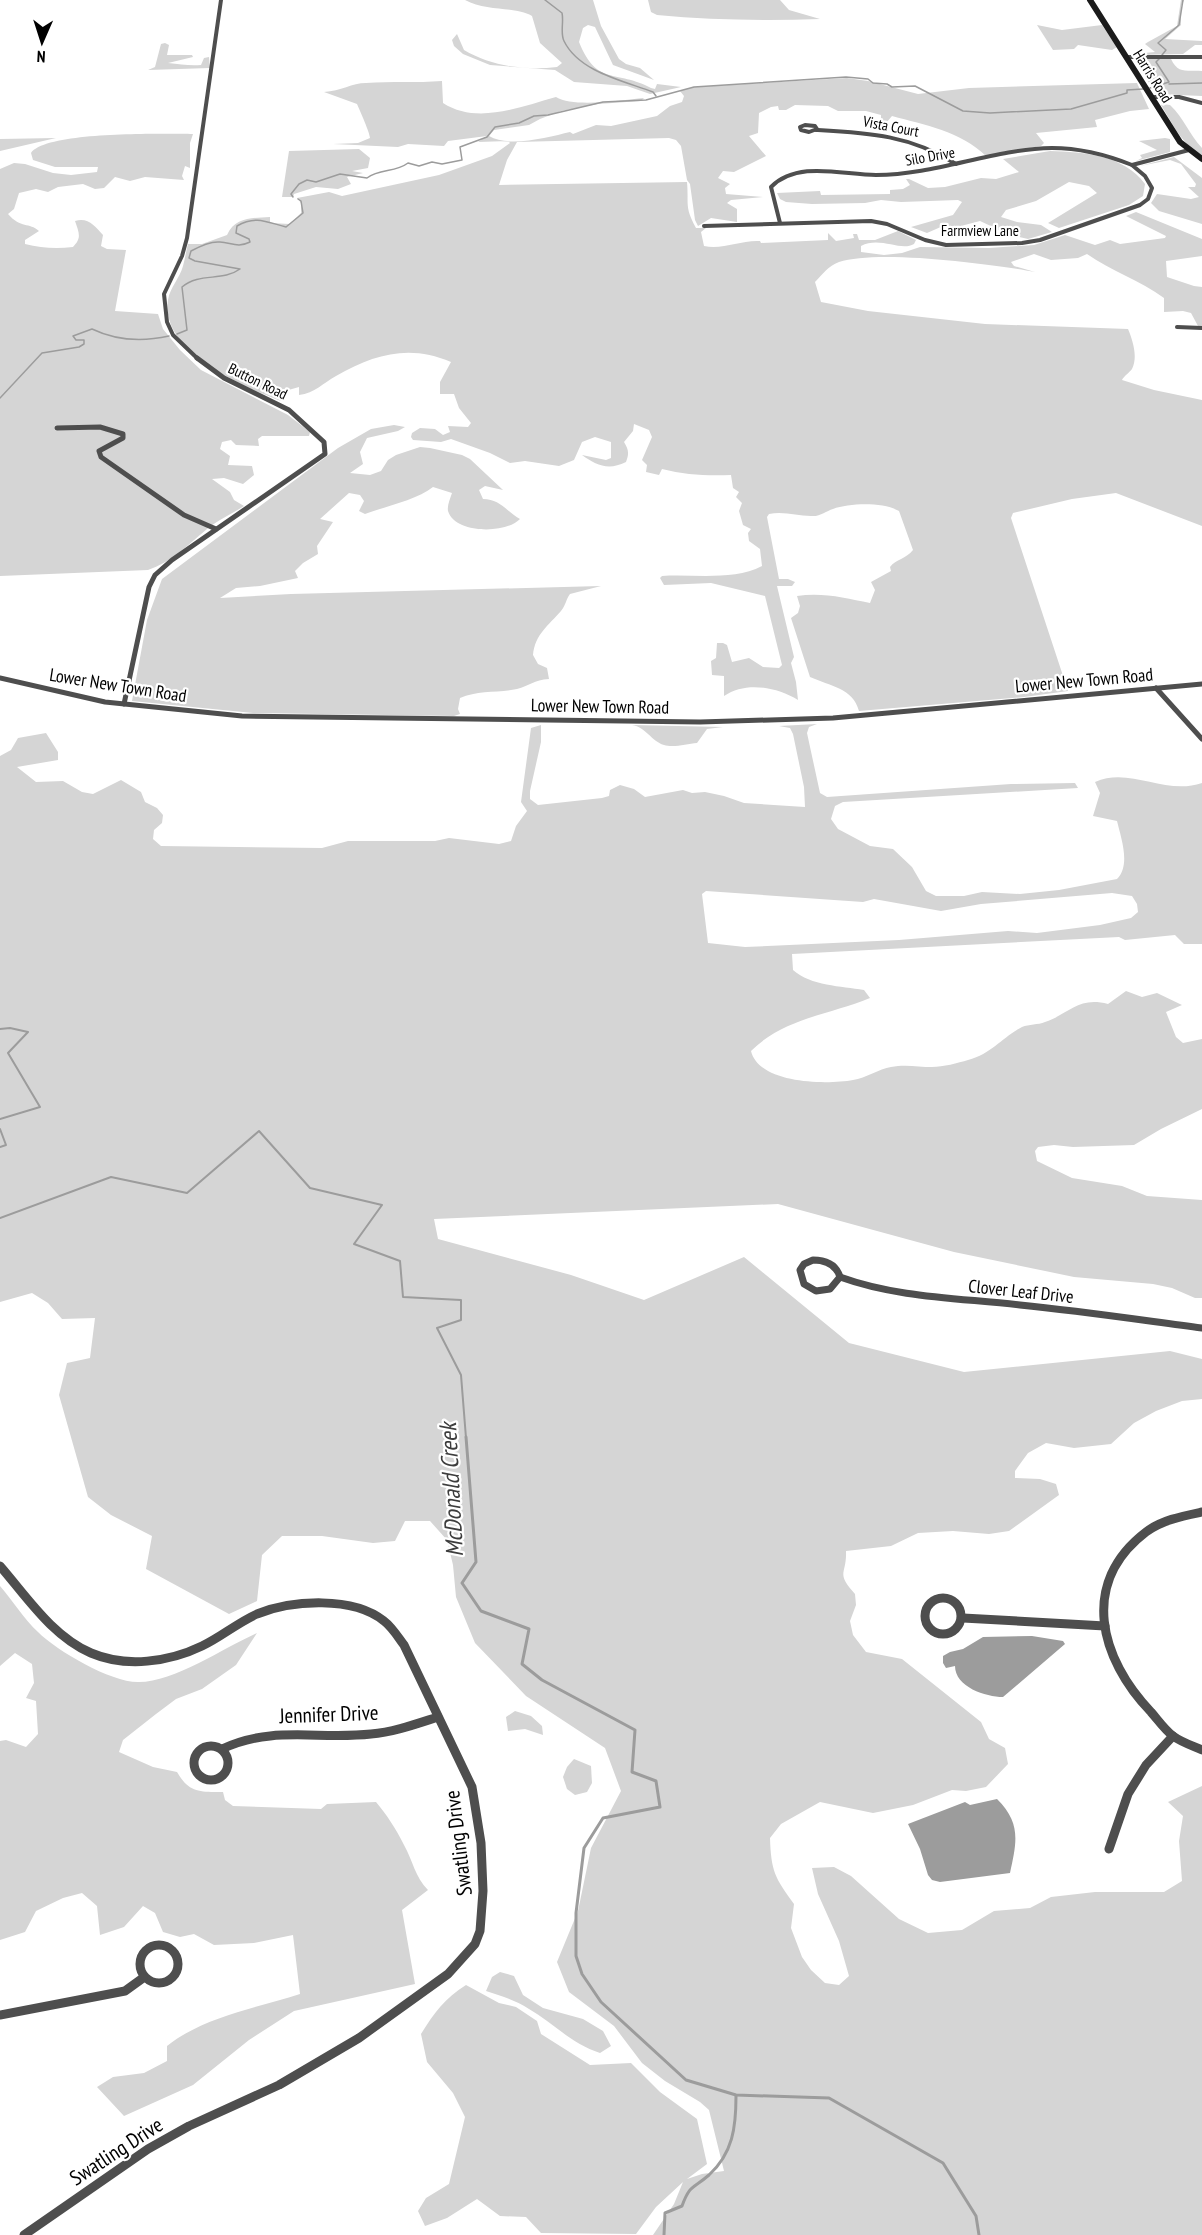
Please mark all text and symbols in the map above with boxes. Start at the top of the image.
north arrow [12,12,72,72]
street label: Harris Road [1129,46,1177,106]
text: N [36,47,46,67]
street label: Vista Court [860,111,921,141]
street label: Silo Drive [904,142,956,170]
street label: Farmview Lane [941,221,1019,240]
street label: Button Road [225,359,291,403]
street label: Lower New Town Road [48,663,188,707]
street label: Lower New Town Road [1014,663,1154,697]
street label: Lower New Town Road [531,693,669,719]
street label: Clover Leaf Drive [967,1274,1075,1308]
water label: McDonald Creek [432,1419,470,1558]
street label: Jennifer Drive [278,1699,379,1729]
street label: Swatling Drive [438,1789,478,1897]
street label: Swatling Drive [64,2111,168,2191]

